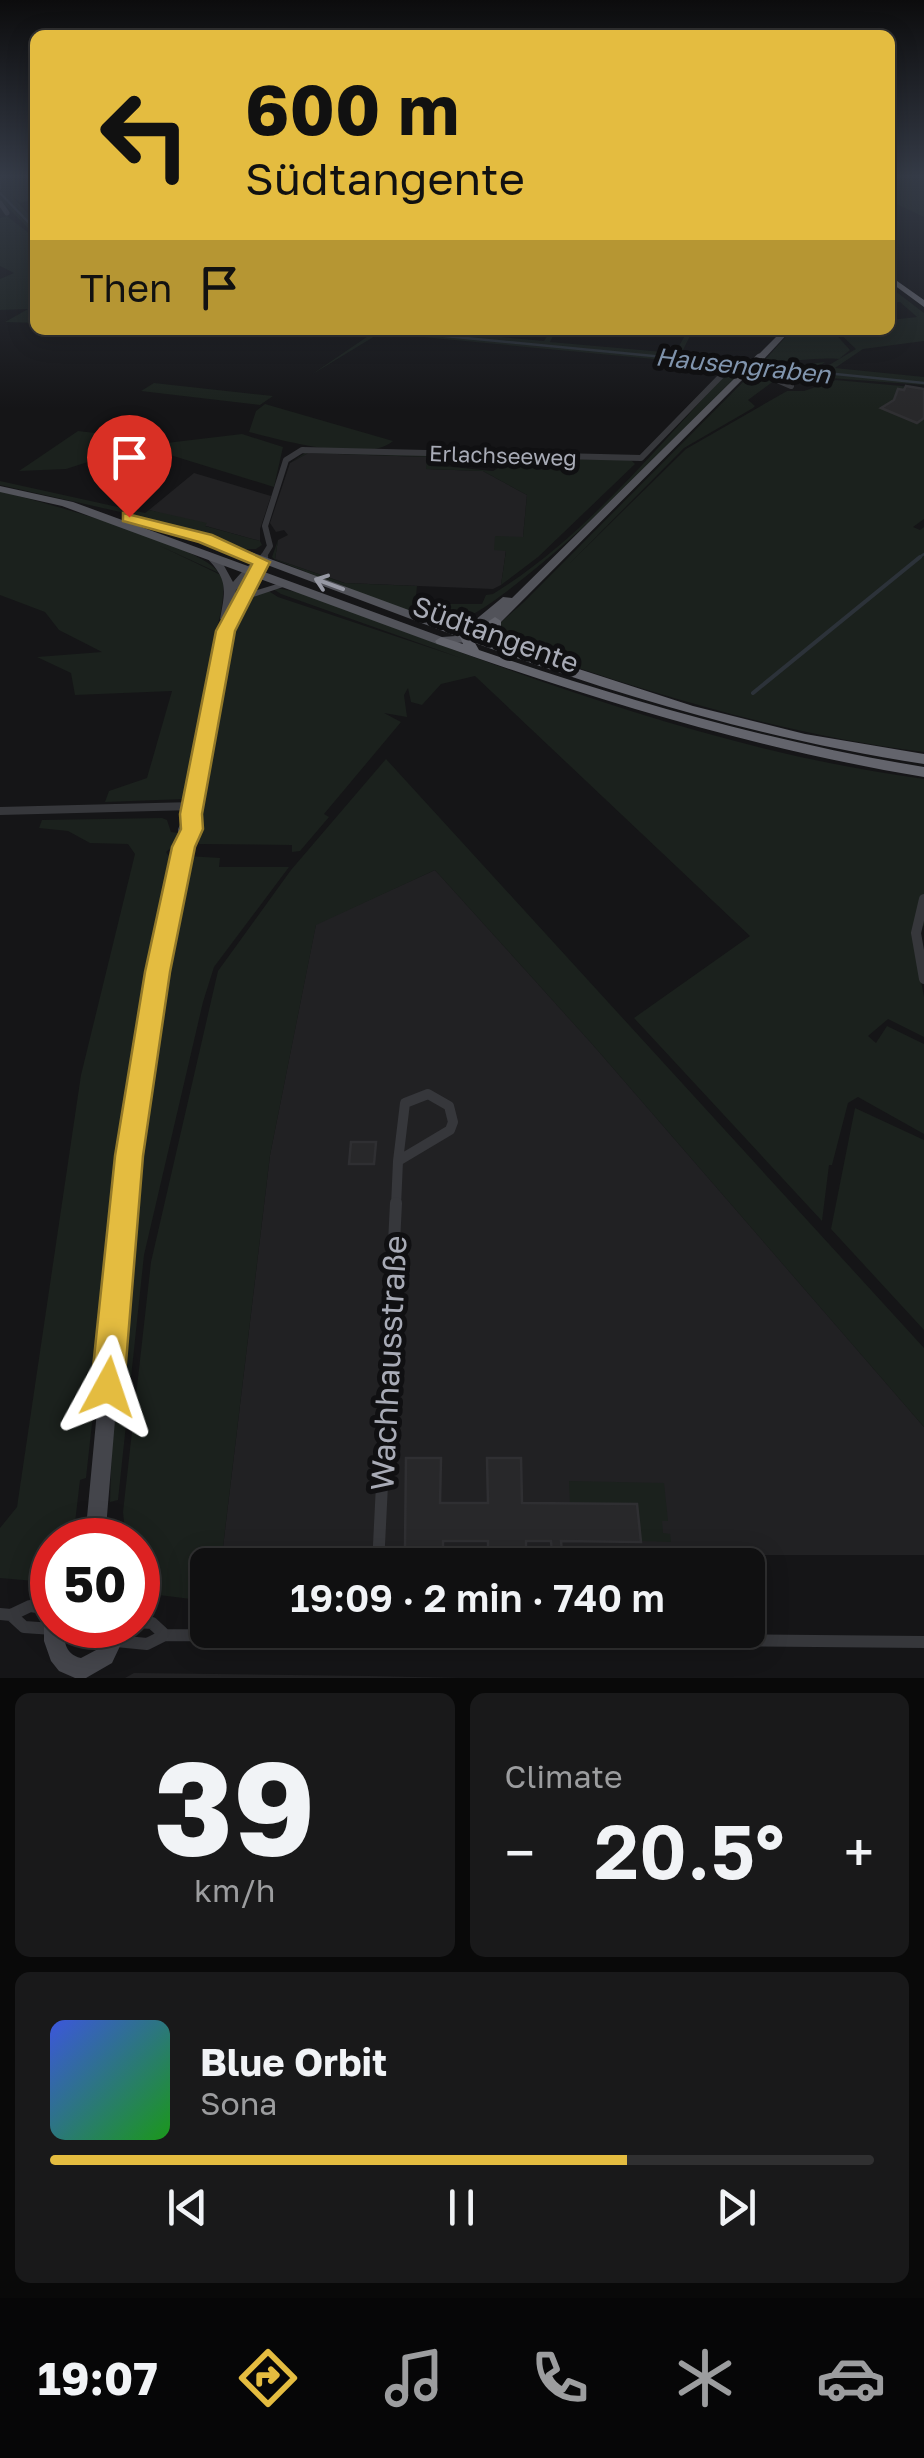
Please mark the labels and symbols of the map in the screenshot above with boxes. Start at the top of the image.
water label: Hausengraben [654,340,834,390]
pin [87,415,172,518]
street label: Erlachseeweg [429,439,577,471]
one-way arrow [315,574,346,592]
street label: Südtangente [409,589,583,679]
street label: Wachhausstraße [362,1234,414,1492]
position arrow [56,1335,160,1439]
speed limit sign: 50 [30,1518,160,1648]

